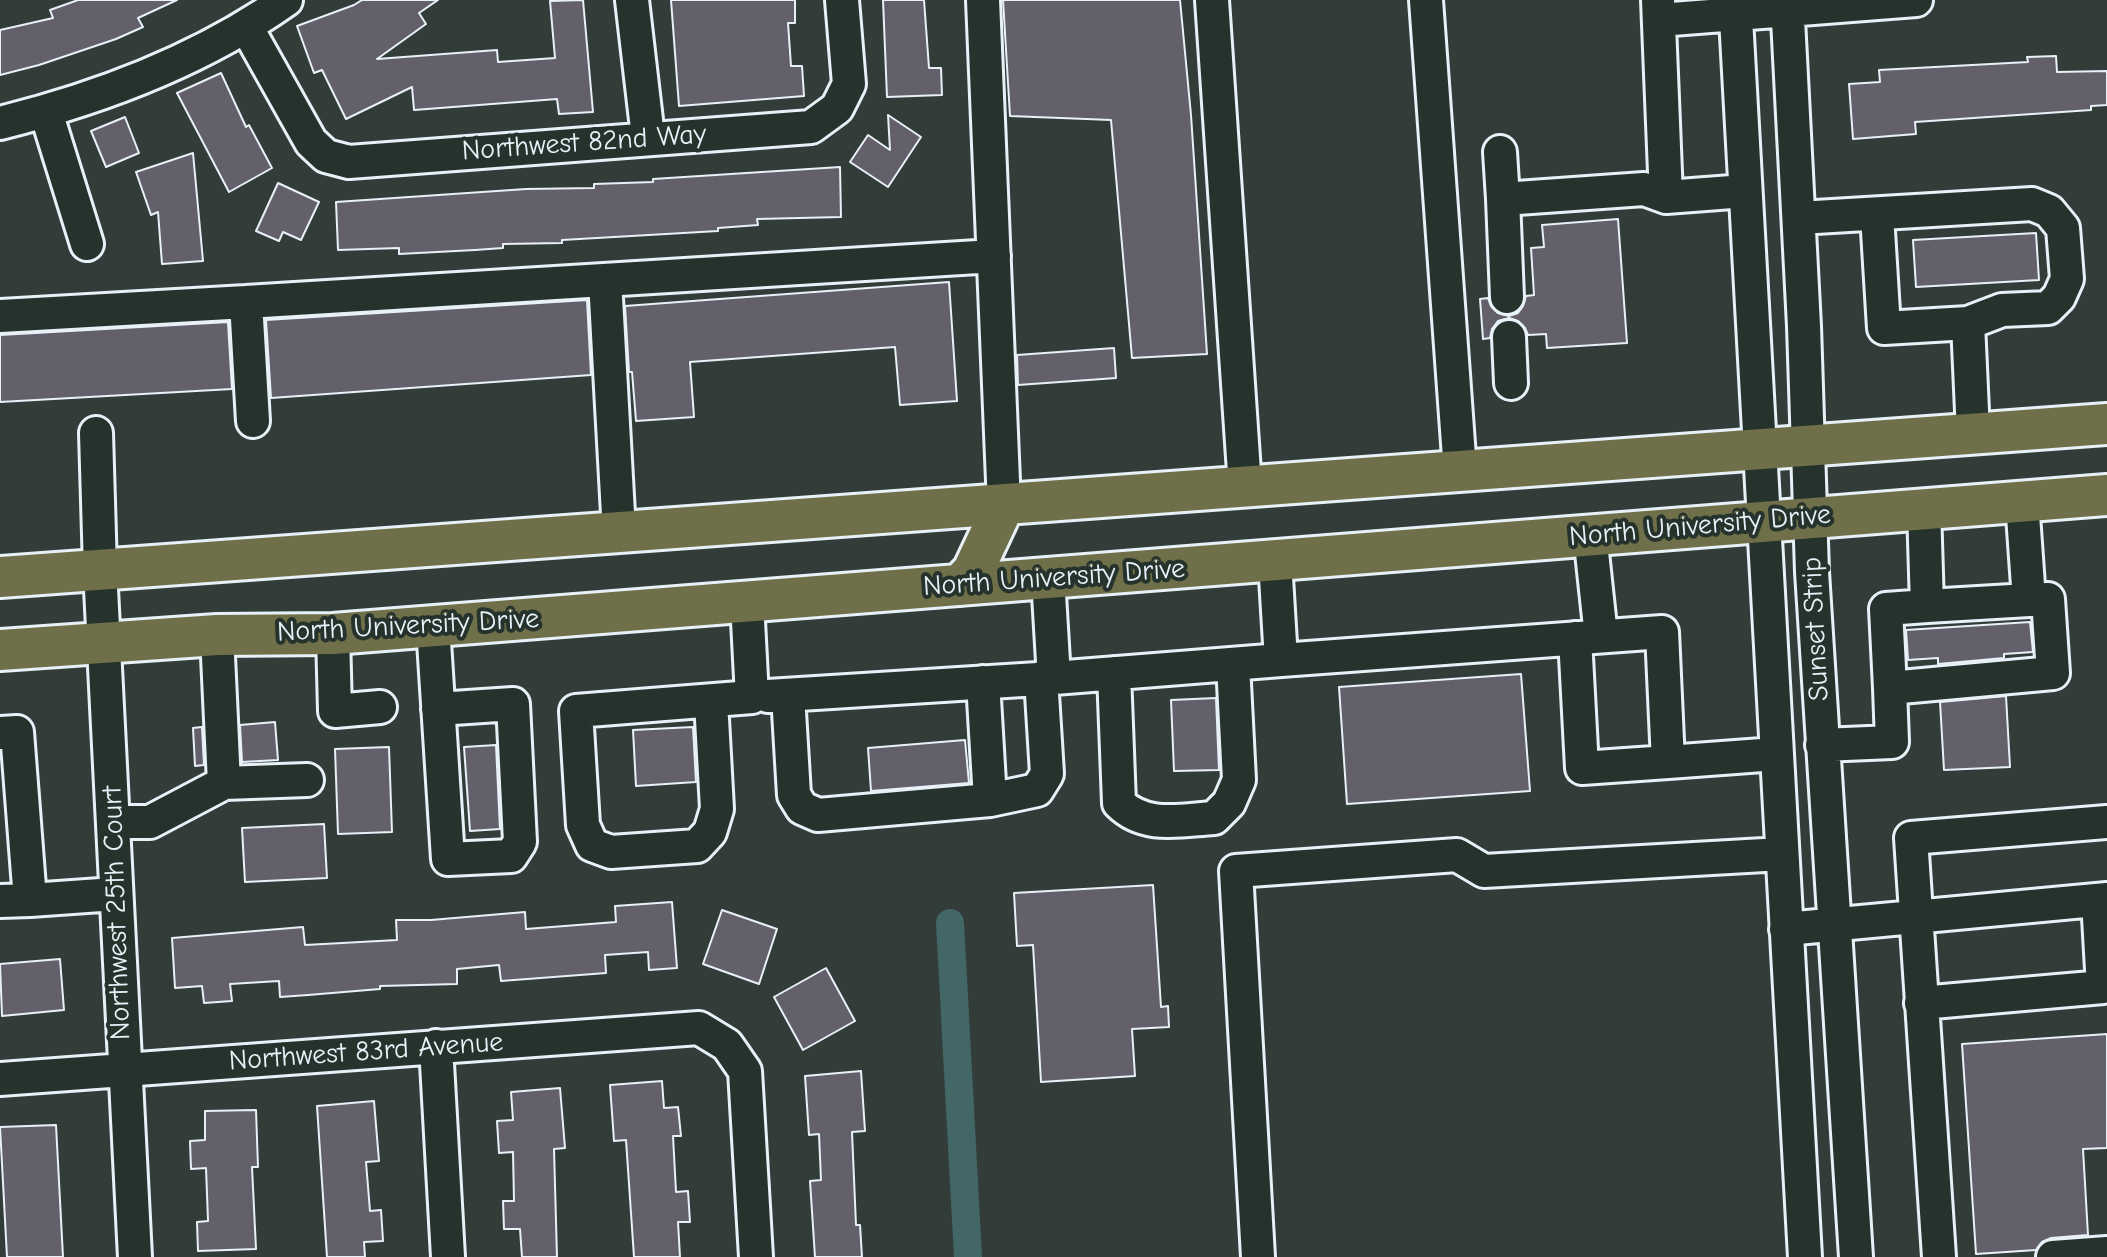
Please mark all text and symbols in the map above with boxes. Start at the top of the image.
street label: Northwest 82nd Way [461,118,707,168]
street label: North University Drive [1568,498,1832,554]
street label: North University Drive [922,552,1186,604]
street label: Sunset Strip [1795,556,1837,702]
street label: North University Drive [276,602,540,650]
street label: Northwest 25th Court [96,785,138,1041]
street label: Northwest 83rd Avenue [228,1026,504,1078]

